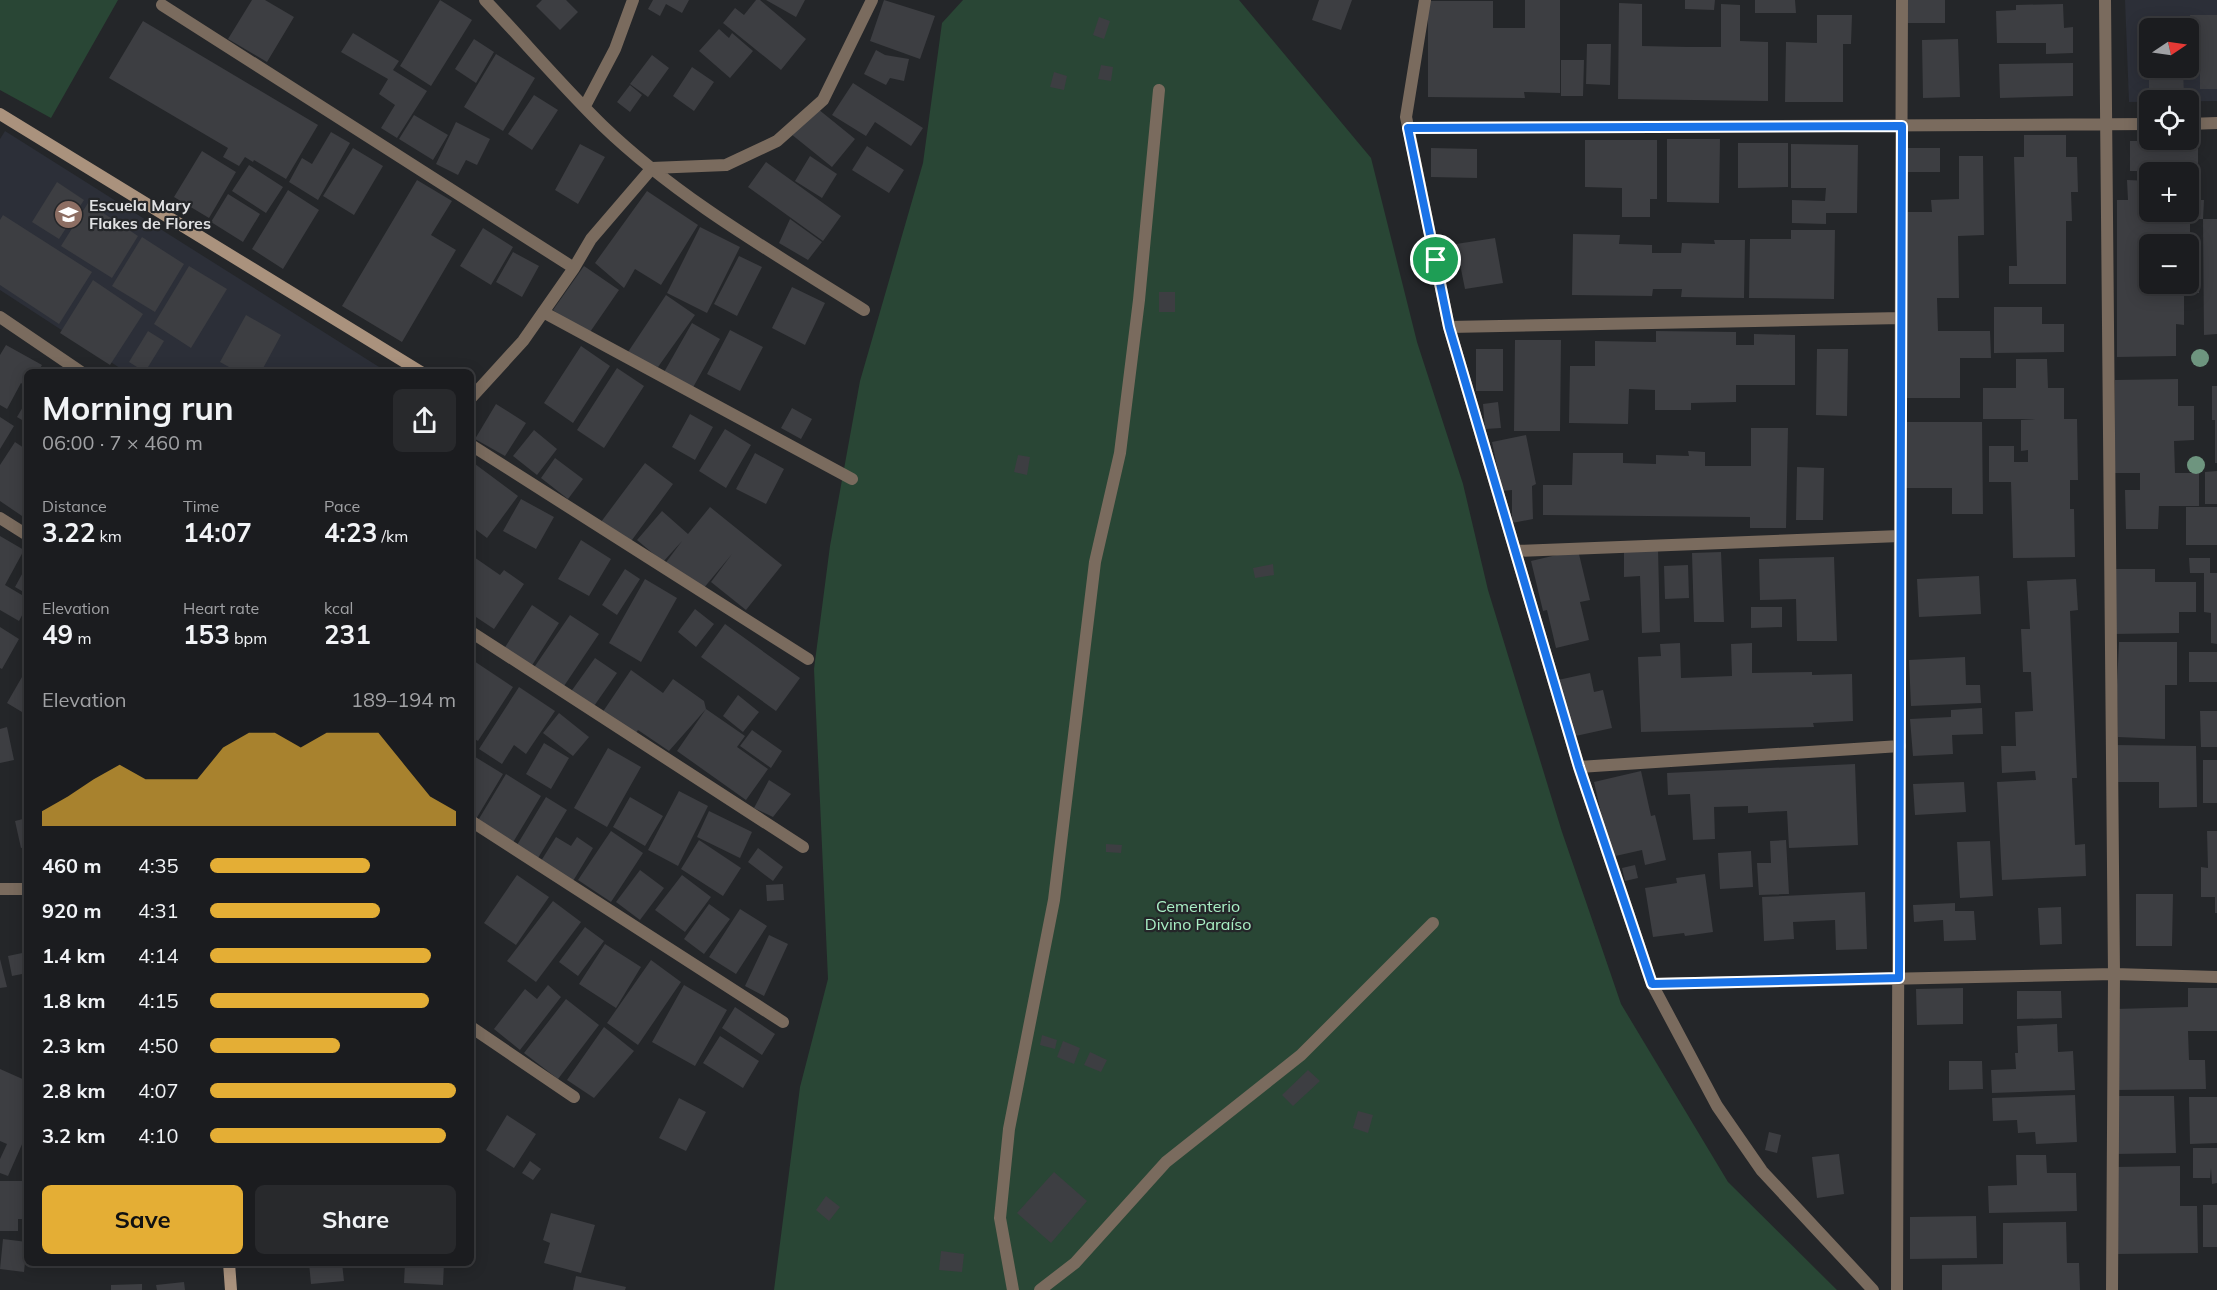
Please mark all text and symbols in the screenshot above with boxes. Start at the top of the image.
north arrow [2139,18,2199,78]
map controls [2139,18,2199,294]
button: locate [2139,90,2199,150]
button: + [2139,162,2199,222]
place label: Escuela Mary Flakes de Flores [89,195,211,233]
school or university icon: Escuela Mary Flakes de Flores [52,198,84,230]
pin [1410,234,1461,285]
button: − [2139,234,2199,294]
icon: arrive [1419,243,1452,276]
text: Morning run [42,387,234,428]
button: share [393,389,456,452]
text: 06:00 · 7 × 460 m [42,430,203,455]
text: Distance [42,496,107,516]
text: Time [183,496,219,516]
text: Pace [324,496,360,516]
text: 3.22 [42,516,95,549]
text: 14:07 [183,516,252,549]
text: 4:23 [324,516,377,549]
text: km [95,526,122,546]
text: /km [377,526,408,546]
text: Elevation [42,598,110,618]
text: Heart rate [183,598,259,618]
text: kcal [324,598,353,618]
text: 49 [42,618,73,651]
text: 153 [183,618,230,651]
text: 231 [324,618,371,651]
text: m [73,628,91,648]
text: bpm [230,628,267,648]
text: Elevation [42,687,127,712]
text: 189–194 m [351,687,456,712]
text: 460 m [42,853,101,878]
text: 4:35 [138,853,179,878]
park label: Cementerio Divino Paraíso [1145,896,1251,934]
text: 920 m [42,898,101,923]
text: 4:31 [138,898,179,923]
text: 1.4 km [42,943,105,968]
text: 4:14 [138,943,179,968]
text: 1.8 km [42,988,105,1013]
text: 4:15 [138,988,179,1013]
text: 2.3 km [42,1033,105,1058]
text: 4:50 [138,1033,179,1058]
text: 2.8 km [42,1078,105,1103]
text: 4:07 [138,1078,179,1103]
text: 3.2 km [42,1123,105,1148]
text: 4:10 [138,1123,179,1148]
button: Save [42,1185,243,1254]
button: Share [255,1185,456,1254]

